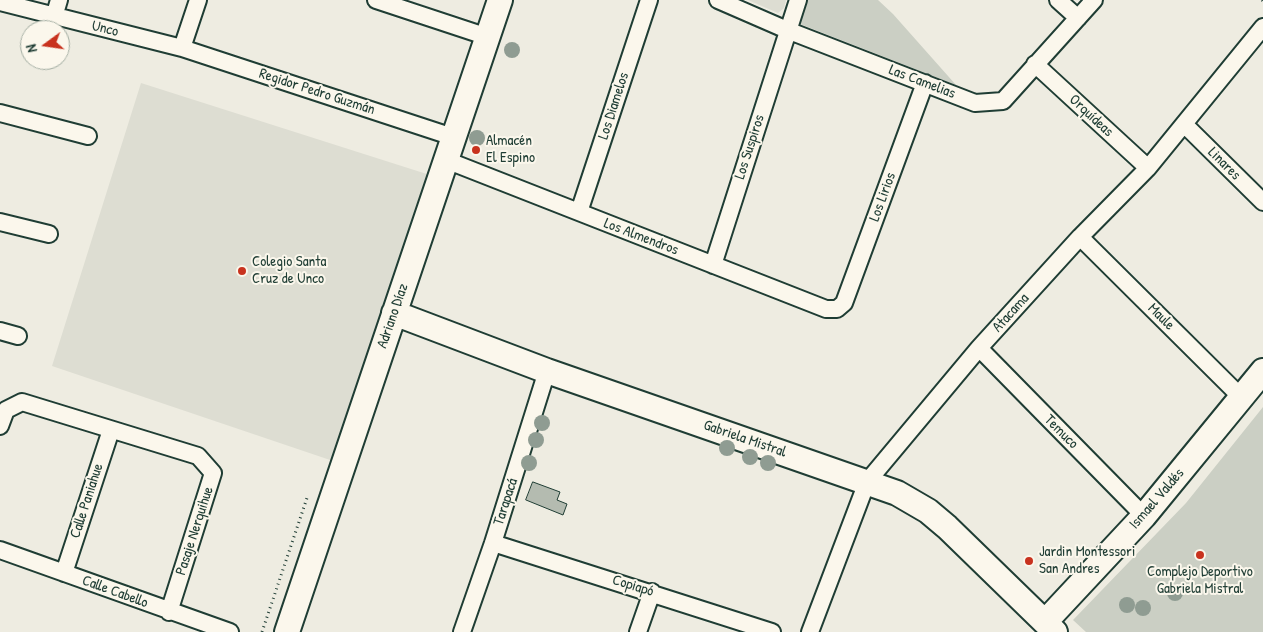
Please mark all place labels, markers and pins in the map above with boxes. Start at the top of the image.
place label: Almacén El Espino [486,132,535,167]
marker: Almacén El Espino [470,144,482,156]
place label: Colegio Santa Cruz de Unco [252,253,326,288]
marker: Colegio Santa Cruz de Unco [236,265,248,277]
place label: Jardin Montessori San Andres [1039,543,1135,578]
marker: Complejo Deportivo Gabriela Mistral [1194,549,1206,561]
marker: Jardin Montessori San Andres [1023,555,1035,567]
place label: Complejo Deportivo Gabriela Mistral [1147,563,1253,598]

